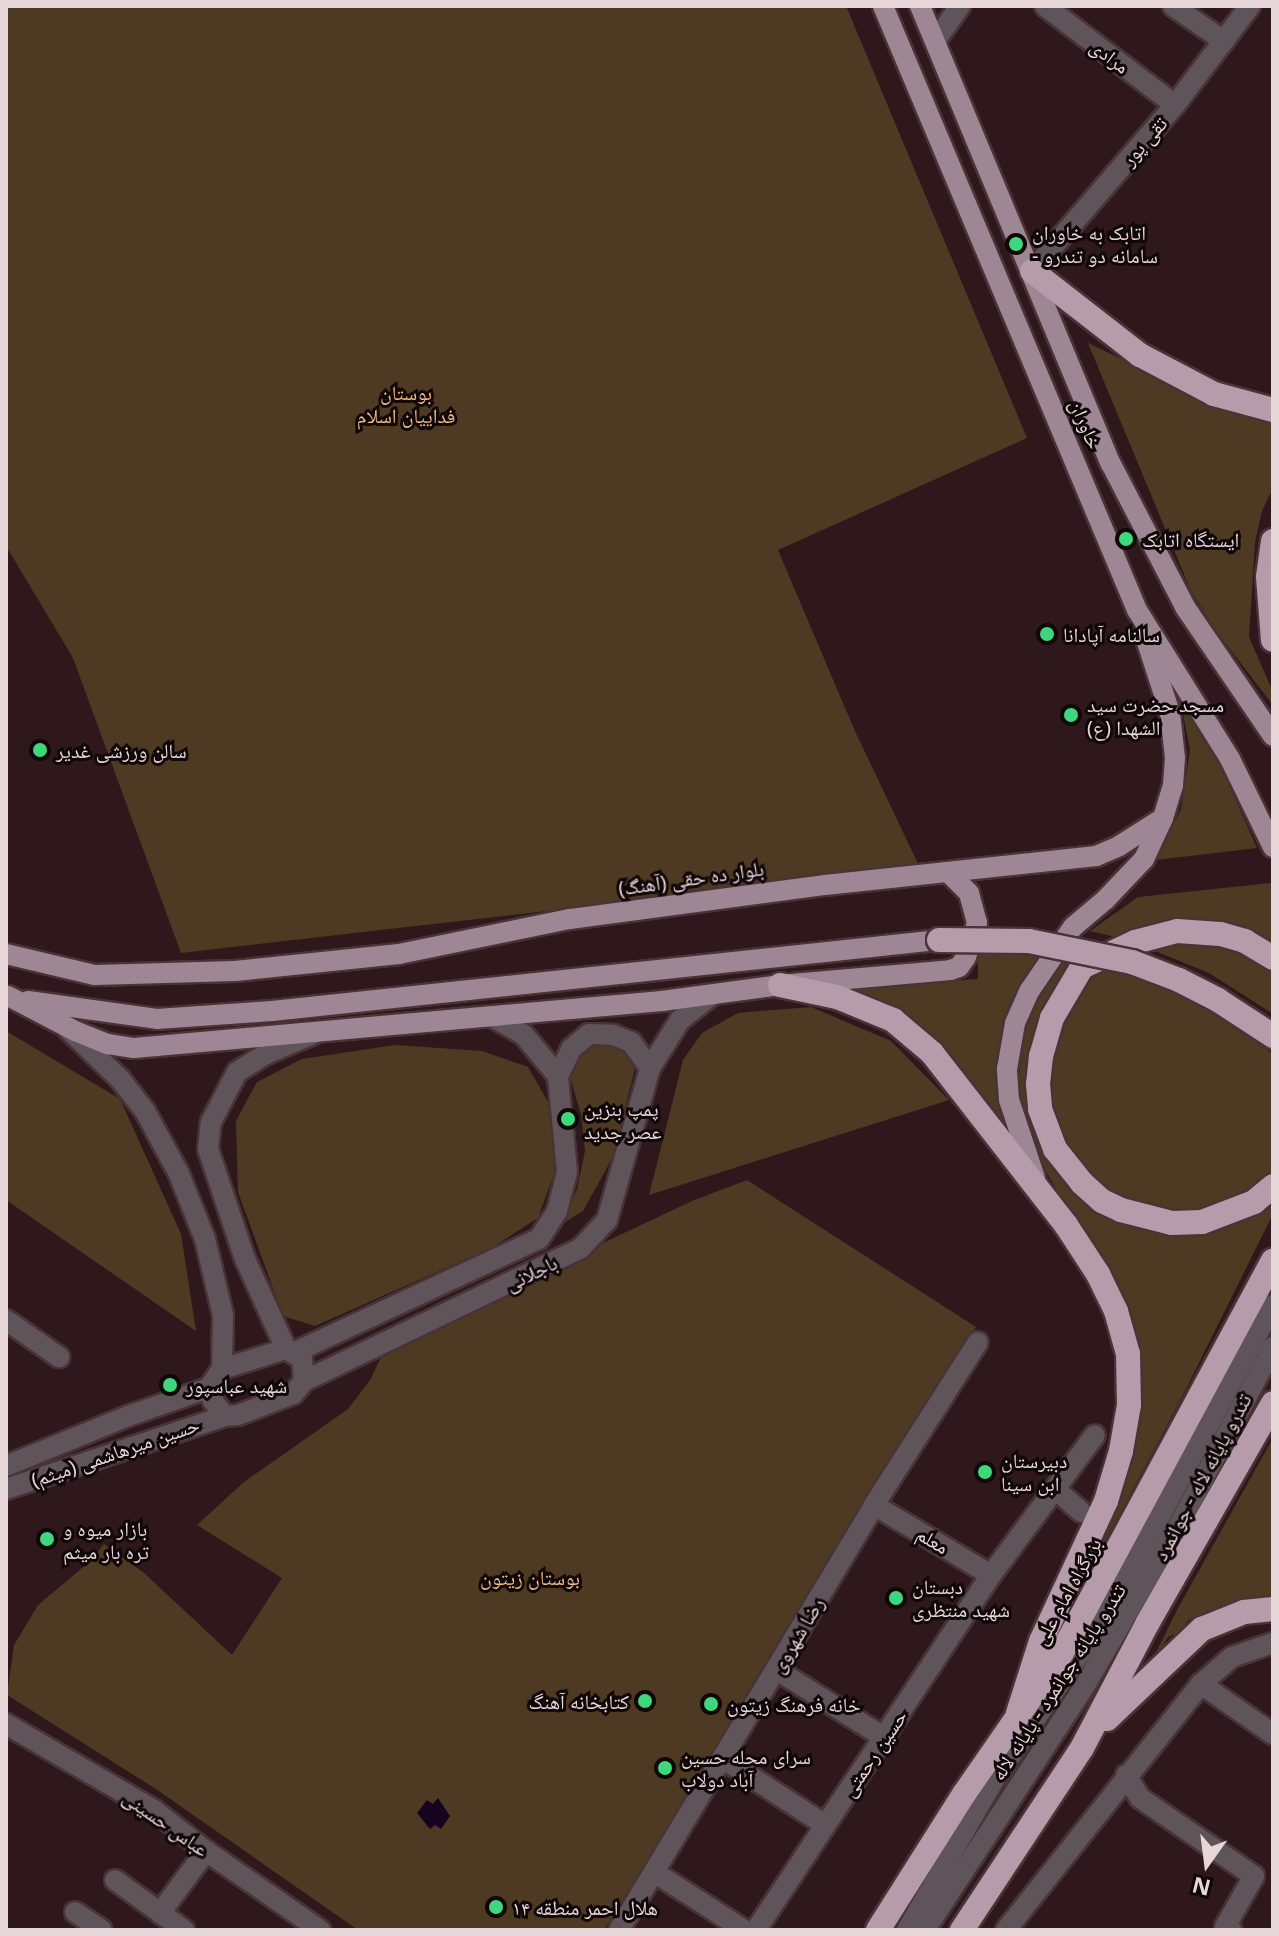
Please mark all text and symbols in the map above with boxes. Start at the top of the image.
street label: مرادی [1086,34,1134,78]
street label: تقی پور [1116,111,1172,171]
place label: اتابک به خاوران - سامانه دو تندرو [1032,220,1158,267]
marker: اتابک به خاوران - سامانه دو تندرو [1007,235,1025,253]
park label: بوستان فداییان اسلام [357,381,455,428]
street label: خاوران [1065,396,1107,452]
place label: ایستگاه اتابک [1142,527,1239,551]
marker: ایستگاه اتابک [1117,530,1135,548]
place label: سالنامه آپادانا [1063,622,1160,646]
marker: سالنامه آپادانا [1038,625,1056,643]
place label: مسجد حضرت سید الشهدا (ع) [1087,692,1224,739]
marker: مسجد حضرت سید الشهدا (ع) [1062,706,1080,724]
place label: سالن ورزشی غدیر [56,738,187,762]
marker: سالن ورزشی غدیر [31,741,49,759]
street label: بلوار ده حقی (آهنگ) [617,856,765,900]
place label: پمپ بنزین عصر جدید [584,1096,661,1143]
marker: پمپ بنزین عصر جدید [559,1110,577,1128]
street label: باجلانی [501,1250,561,1296]
place label: شهید عباسپور [186,1373,287,1397]
marker: شهید عباسپور [161,1376,179,1394]
street label: تندرو پایانه لاله - جوانمرد [1148,1389,1256,1565]
street label: حسین میرهاشمی (میثم) [28,1412,202,1492]
place label: دبیرستان ابن سینا [1001,1448,1067,1495]
marker: دبیرستان ابن سینا [976,1463,994,1481]
place label: بازار میوه و تره بار میثم [63,1516,149,1563]
street label: معلم [913,1521,953,1559]
marker: بازار میوه و تره بار میثم [38,1530,56,1548]
street label: بزرگراه امام علی [1028,1533,1106,1649]
park label: بوستان زیتون [480,1565,580,1589]
place label: دبستان شهید منتظری [912,1574,1010,1621]
street label: تندرو پایانه جوانمرد - پایانه لاله [986,1579,1130,1785]
marker: دبستان شهید منتظری [887,1589,905,1607]
street label: رضا شهروی [765,1593,829,1677]
place label: کتابخانه آهنگ [529,1689,629,1713]
marker: کتابخانه آهنگ [636,1692,654,1710]
place label: خانه فرهنگ زيتون [727,1692,861,1716]
marker: خانه فرهنگ زيتون [702,1695,720,1713]
street label: حسین رحمتی [836,1705,912,1801]
place label: سرای محله حسین آباد دولاب [681,1744,811,1791]
marker: سرای محله حسین آباد دولاب [656,1759,674,1777]
street label: عباس حسینی [118,1785,214,1861]
north arrow [1167,1824,1247,1904]
text: N [1189,1871,1214,1904]
place label: هلال احمر منطقه ۱۴ [512,1895,658,1919]
marker: هلال احمر منطقه ۱۴ [487,1898,505,1916]

